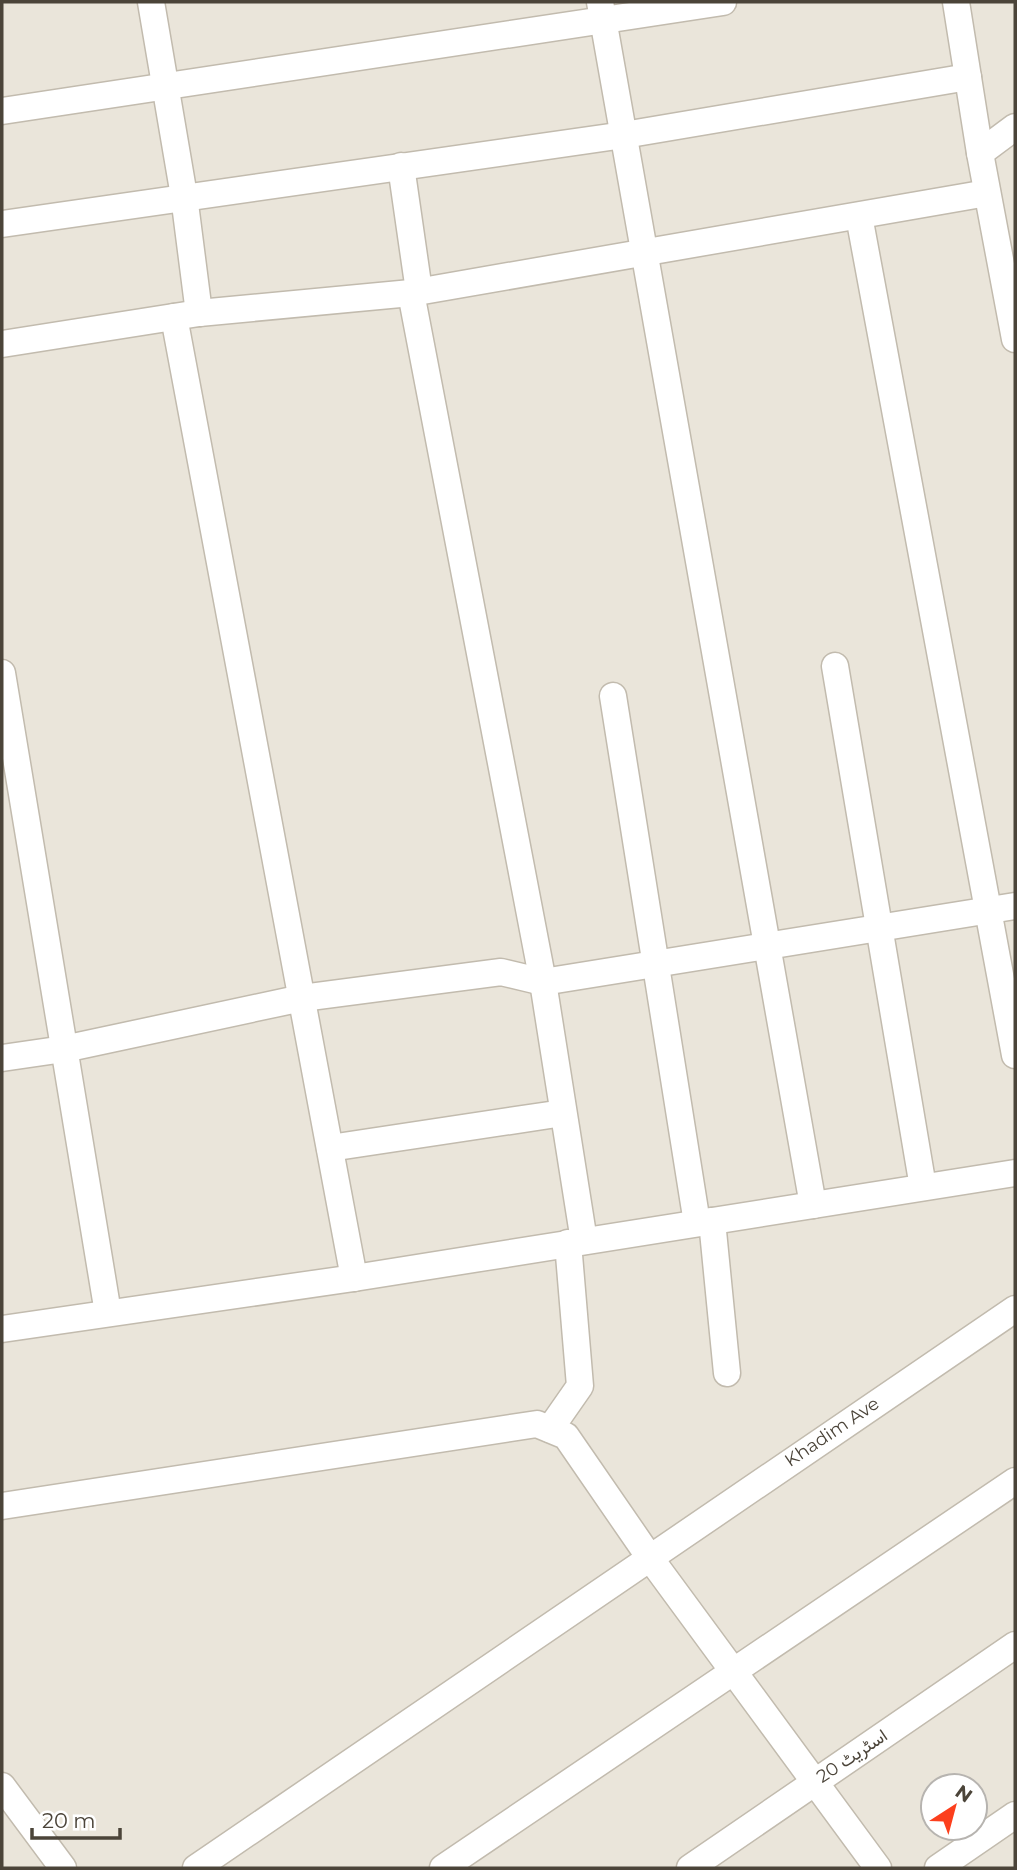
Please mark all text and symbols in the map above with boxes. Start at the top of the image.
street label: Khadim Ave [781,1392,884,1472]
street label: اسٹریٹ 20 [812,1724,892,1788]
north arrow [919,1772,989,1842]
text: N [951,1780,977,1807]
scale bar [32,1797,119,1841]
text: 20 m [42,1808,96,1833]

